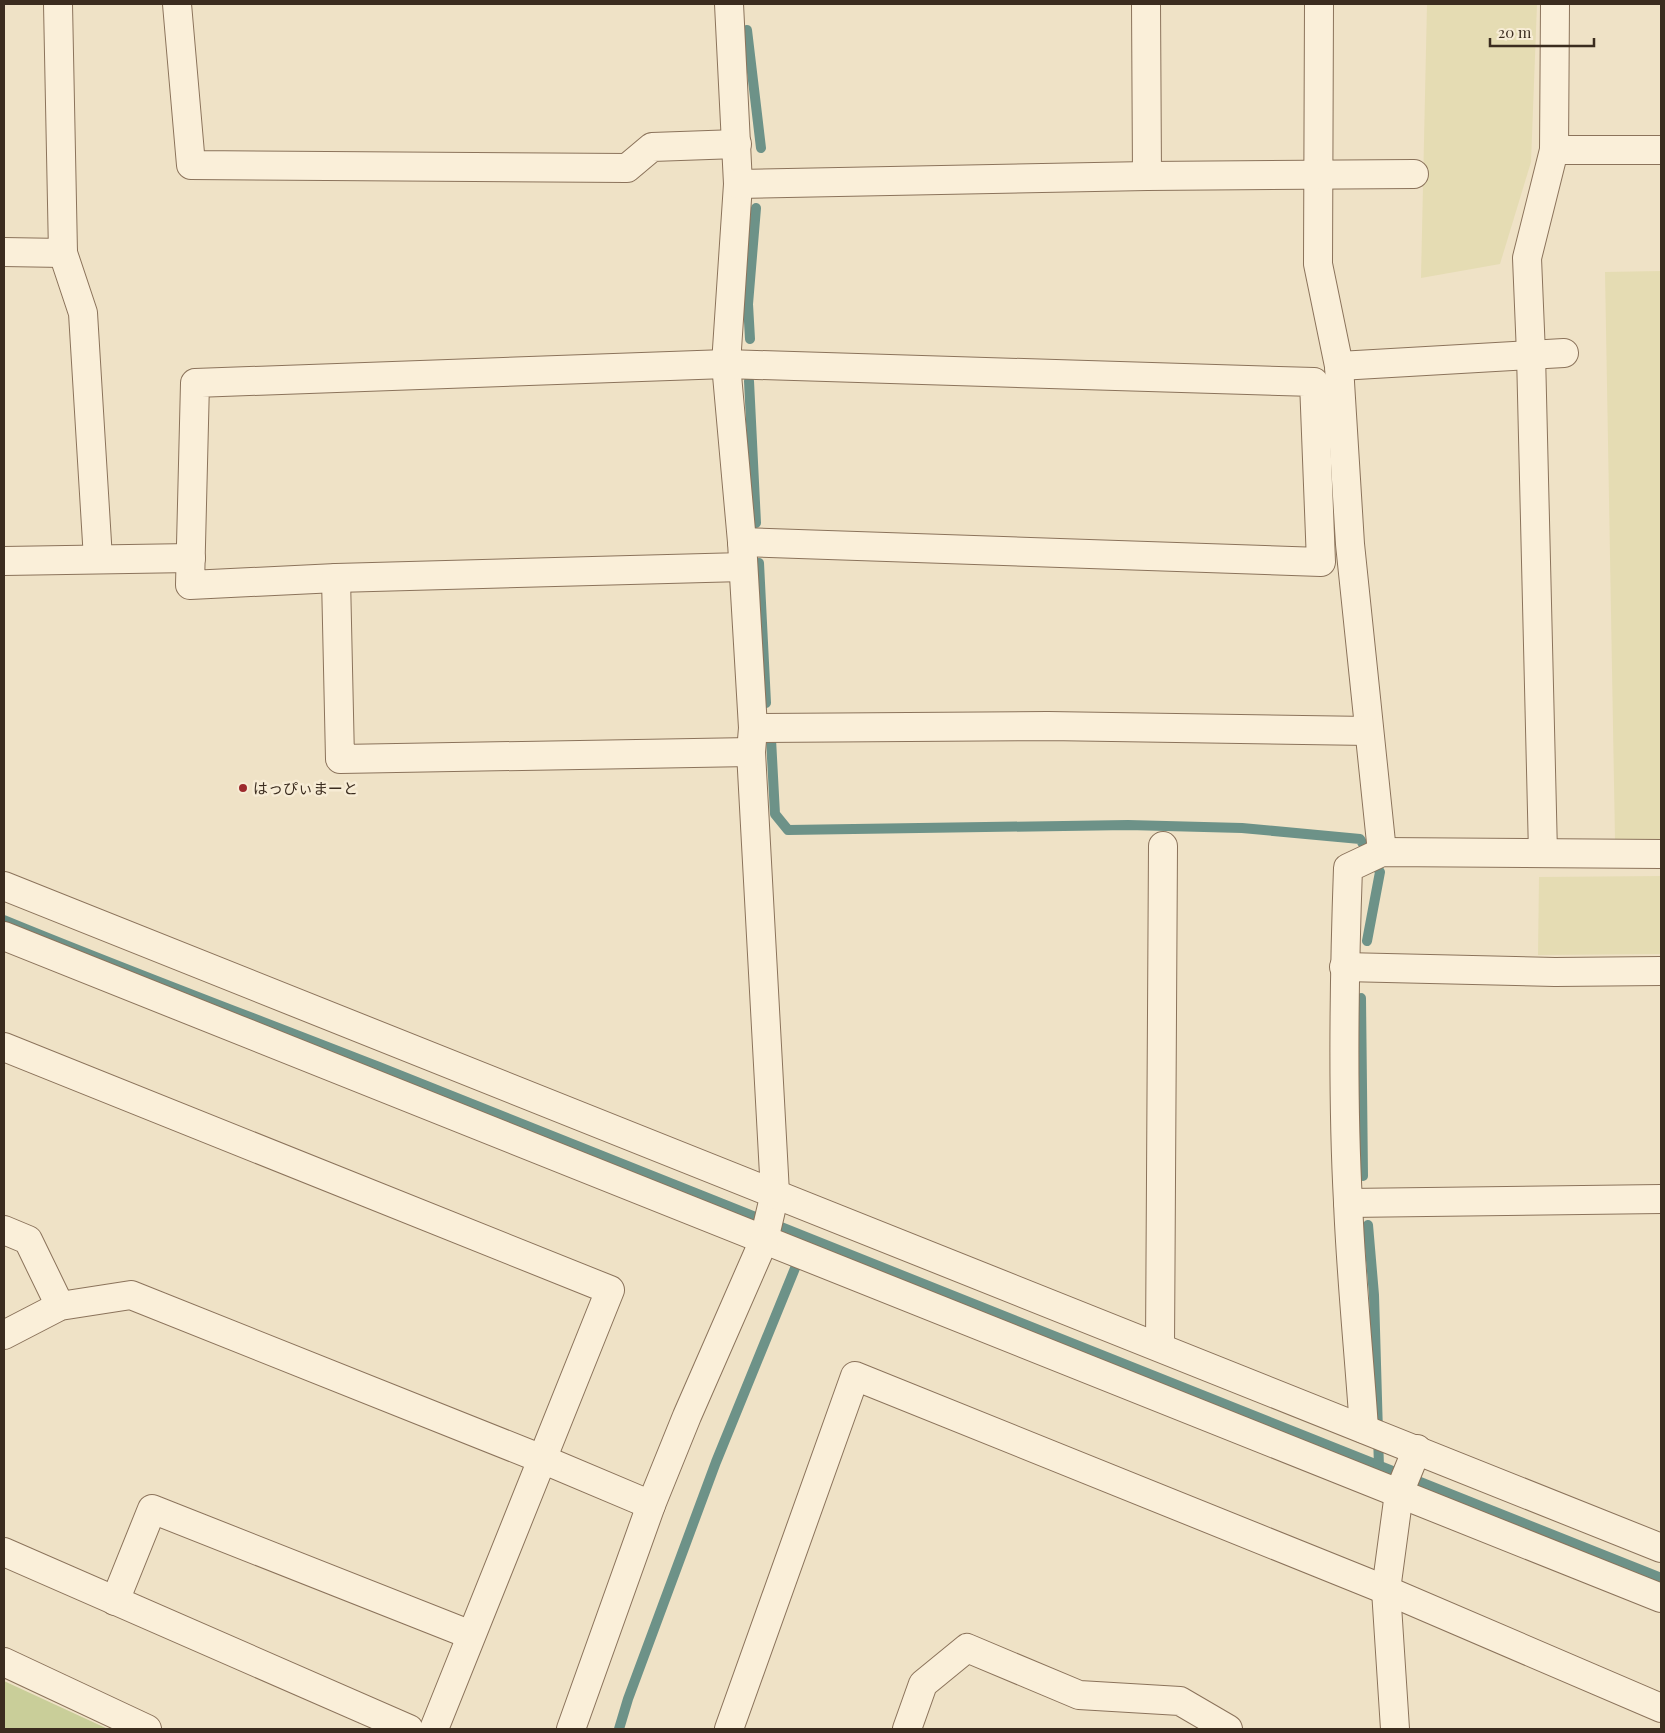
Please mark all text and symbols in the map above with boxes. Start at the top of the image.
scale bar [1490,15,1594,47]
text: 20 m [1498,22,1532,42]
place label: はっぴぃまーと [253,778,358,798]
marker: はっぴぃまーと [237,782,249,794]

